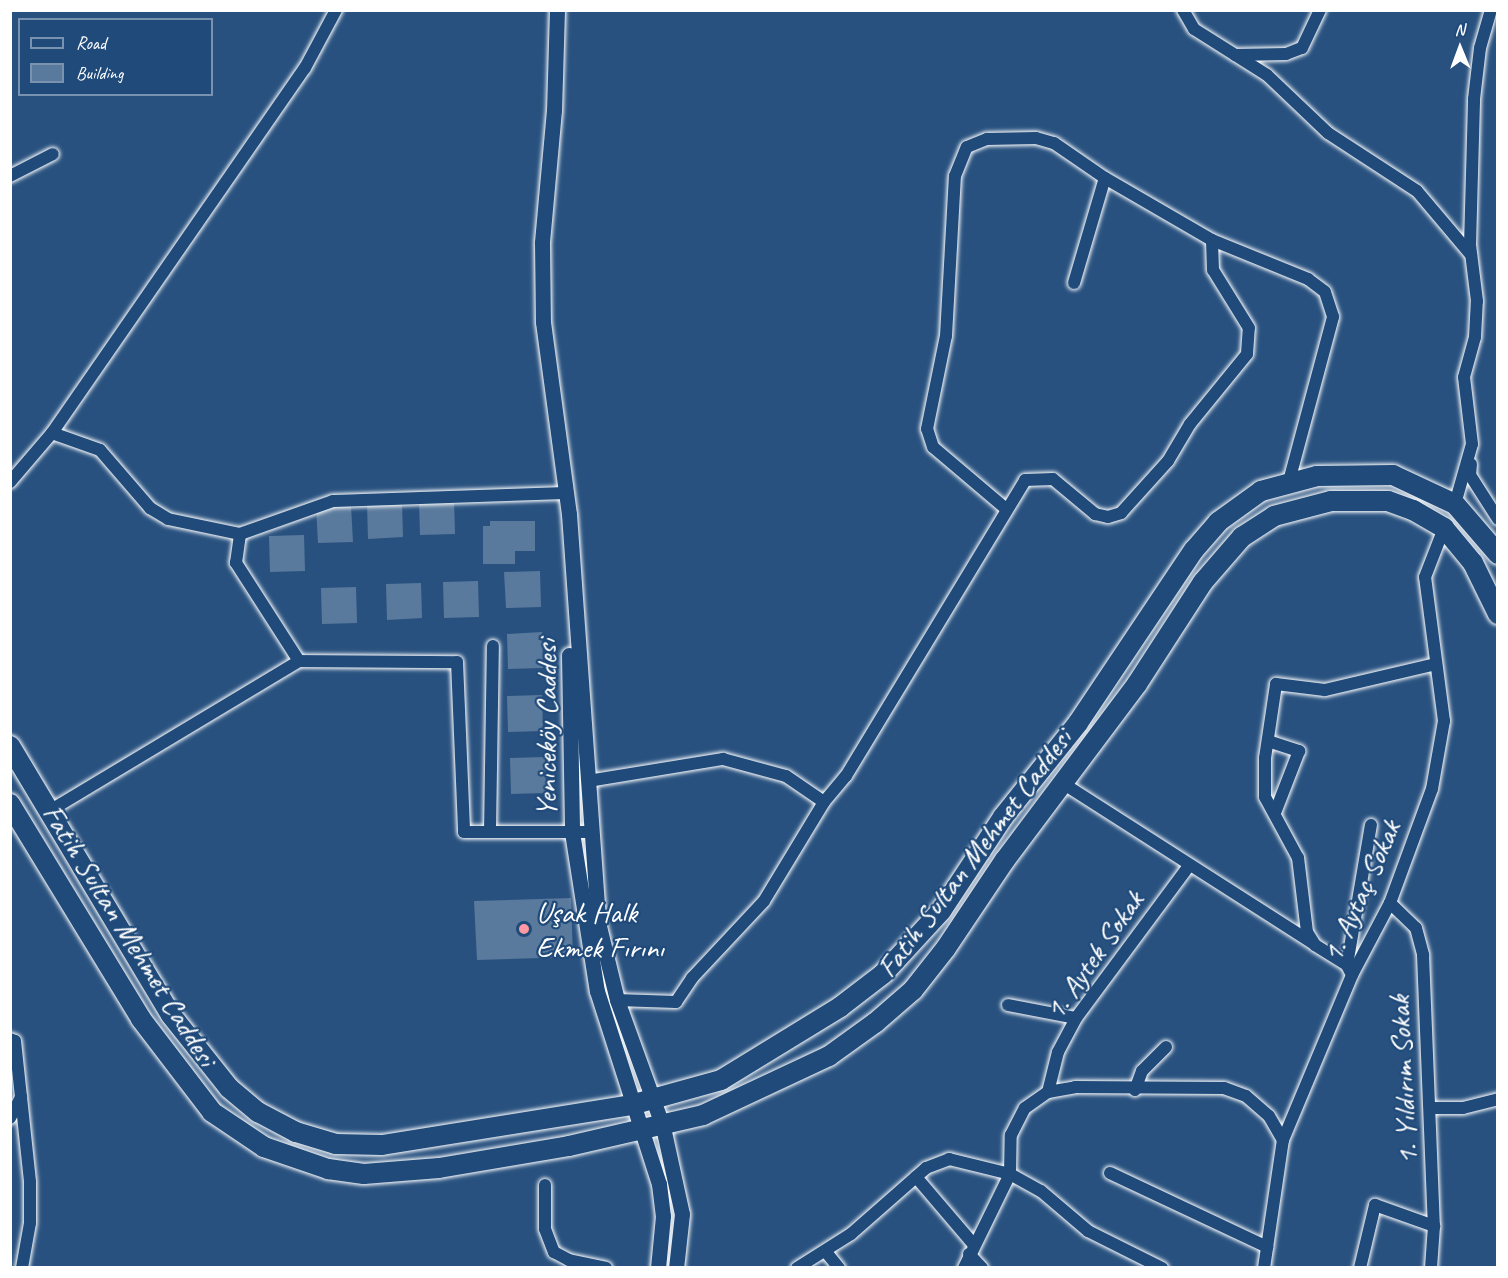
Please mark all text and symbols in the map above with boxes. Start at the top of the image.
legend [18,18,213,96]
north arrow [1430,18,1490,78]
text: N [1455,20,1465,40]
text: Road [76,32,106,54]
text: Building [76,62,123,84]
street label: Yeniceköy Caddesi [528,639,564,817]
street label: Fatih Sultan Mehmet Caddesi [869,721,1079,985]
street label: Fatih Sultan Mehmet Caddesi [35,797,225,1073]
street label: 1. Aytaç Sokak [1314,815,1408,967]
street label: 1. Aytek Sokak [1037,884,1151,1026]
place label: Uşak Halk Ekmek Fırını [536,894,664,964]
marker: Uşak Halk Ekmek Fırını [517,922,531,936]
street label: 1. Yıldırım Sokak [1381,995,1425,1165]

